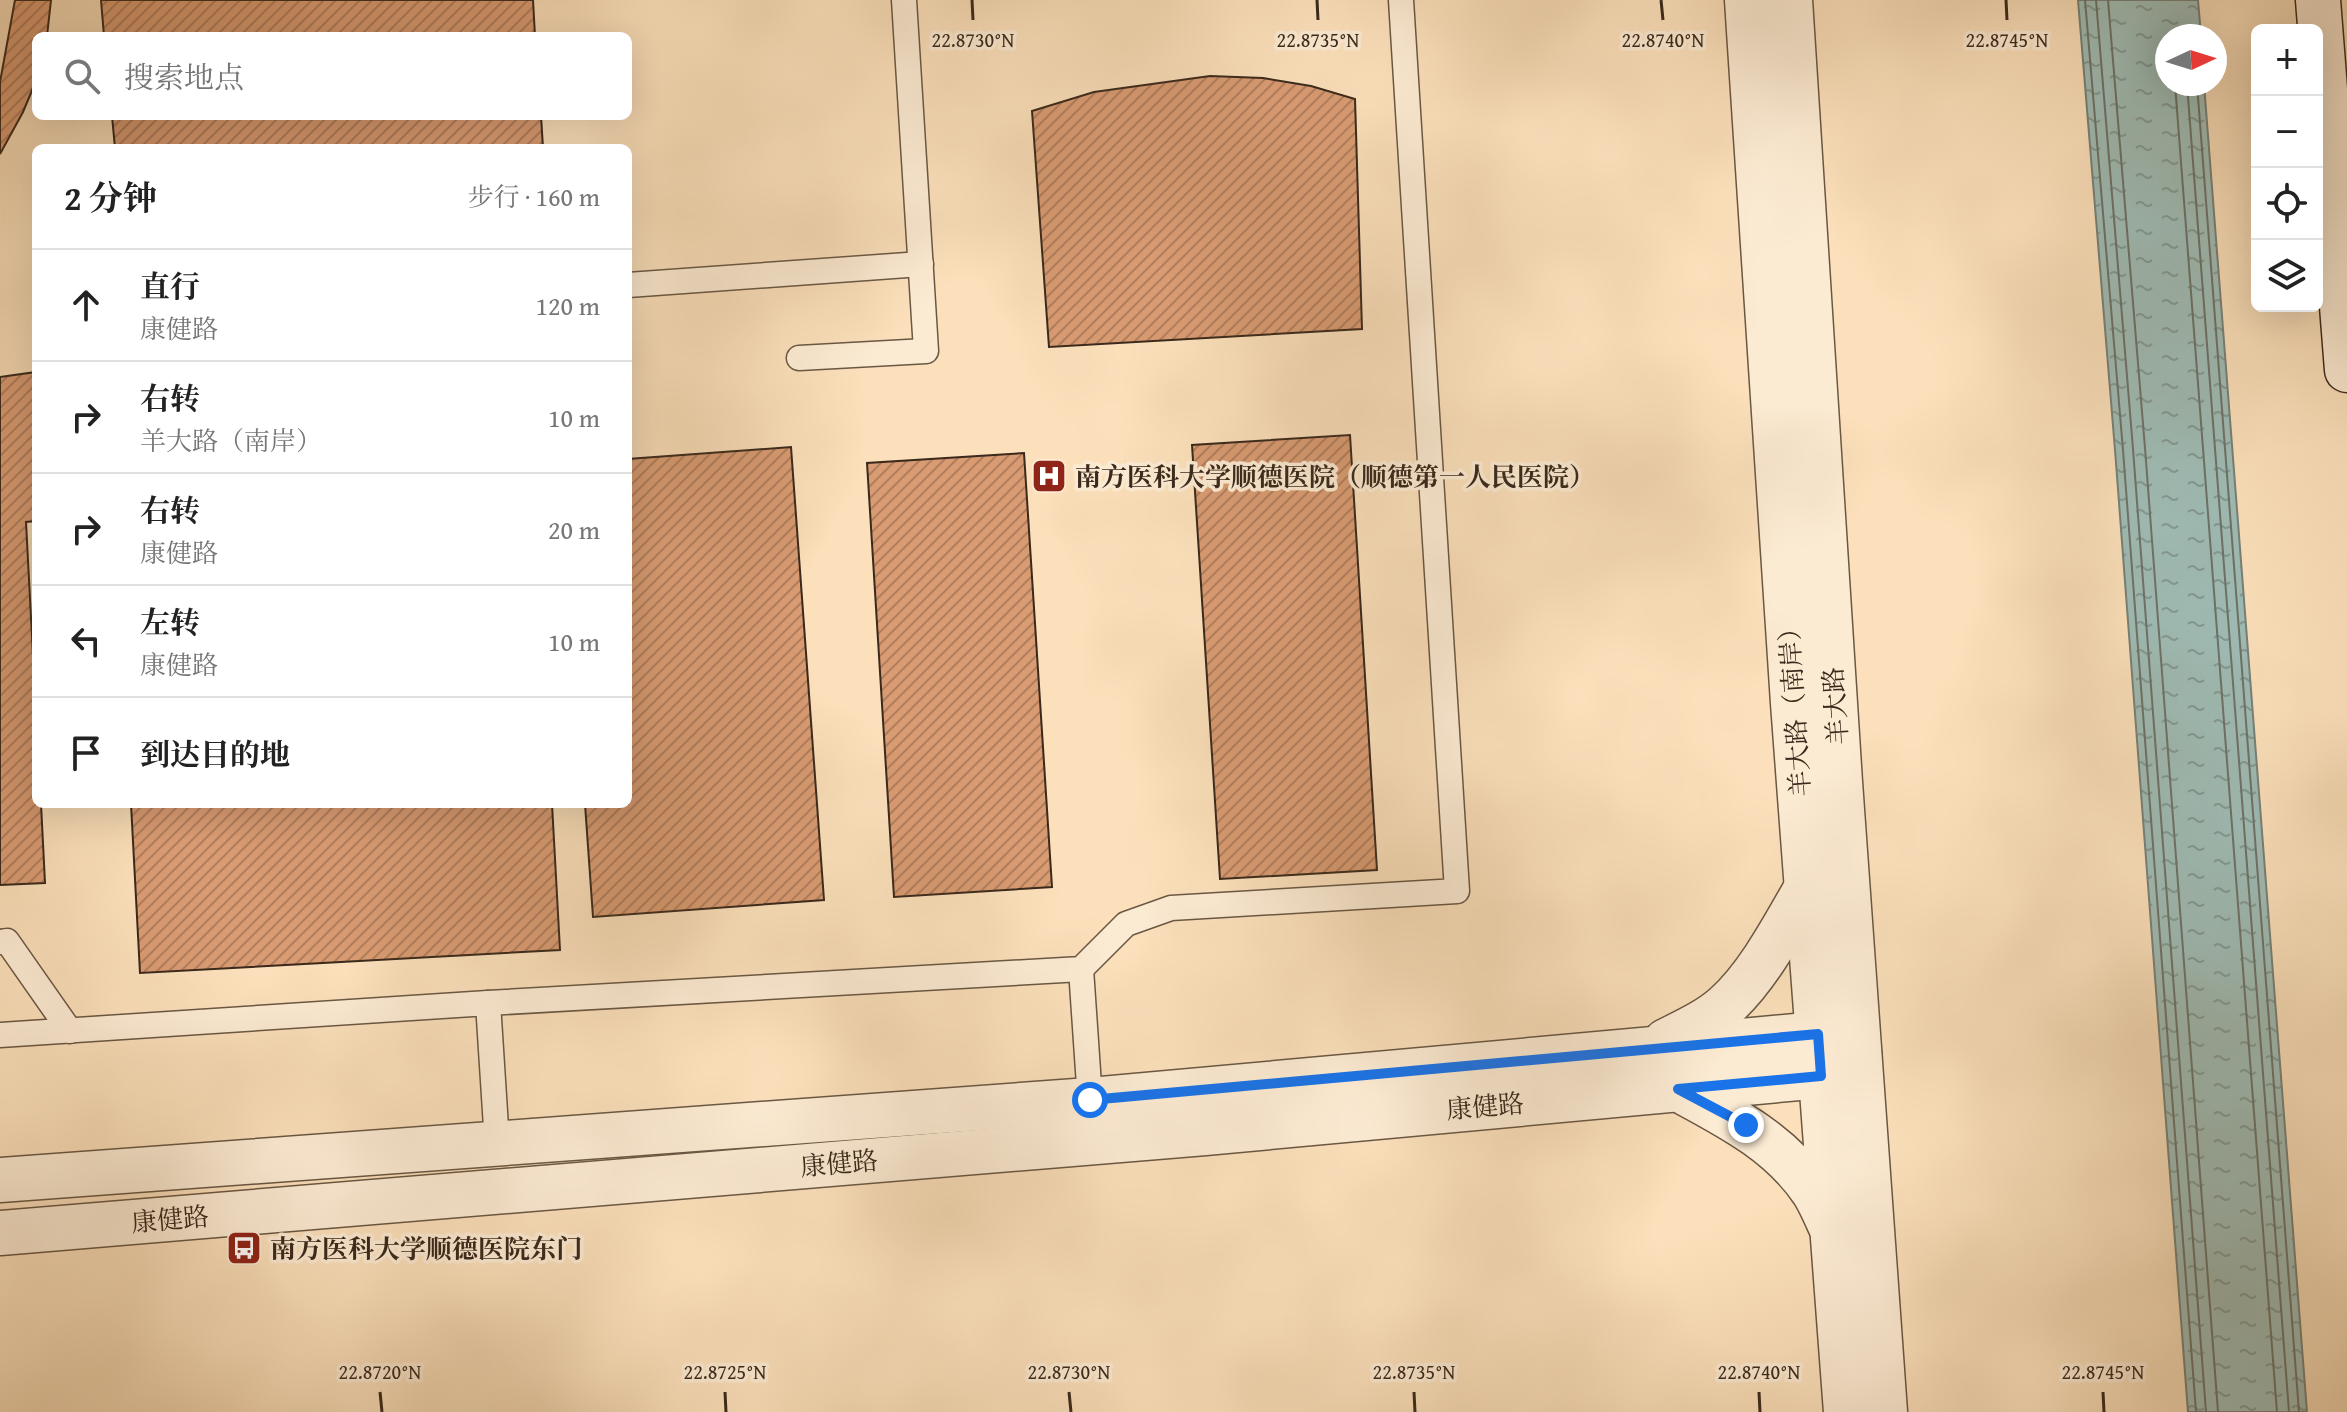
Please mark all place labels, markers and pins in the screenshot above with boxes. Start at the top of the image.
hospital icon: 南方医科大学顺德医院（顺德第一人民医院） [1030,457,1068,495]
place label: 南方医科大学顺德医院（顺德第一人民医院） [1075,457,1595,496]
bus stop icon: 南方医科大学顺德医院东门 [225,1229,263,1267]
place label: 南方医科大学顺德医院东门 [270,1229,582,1268]

